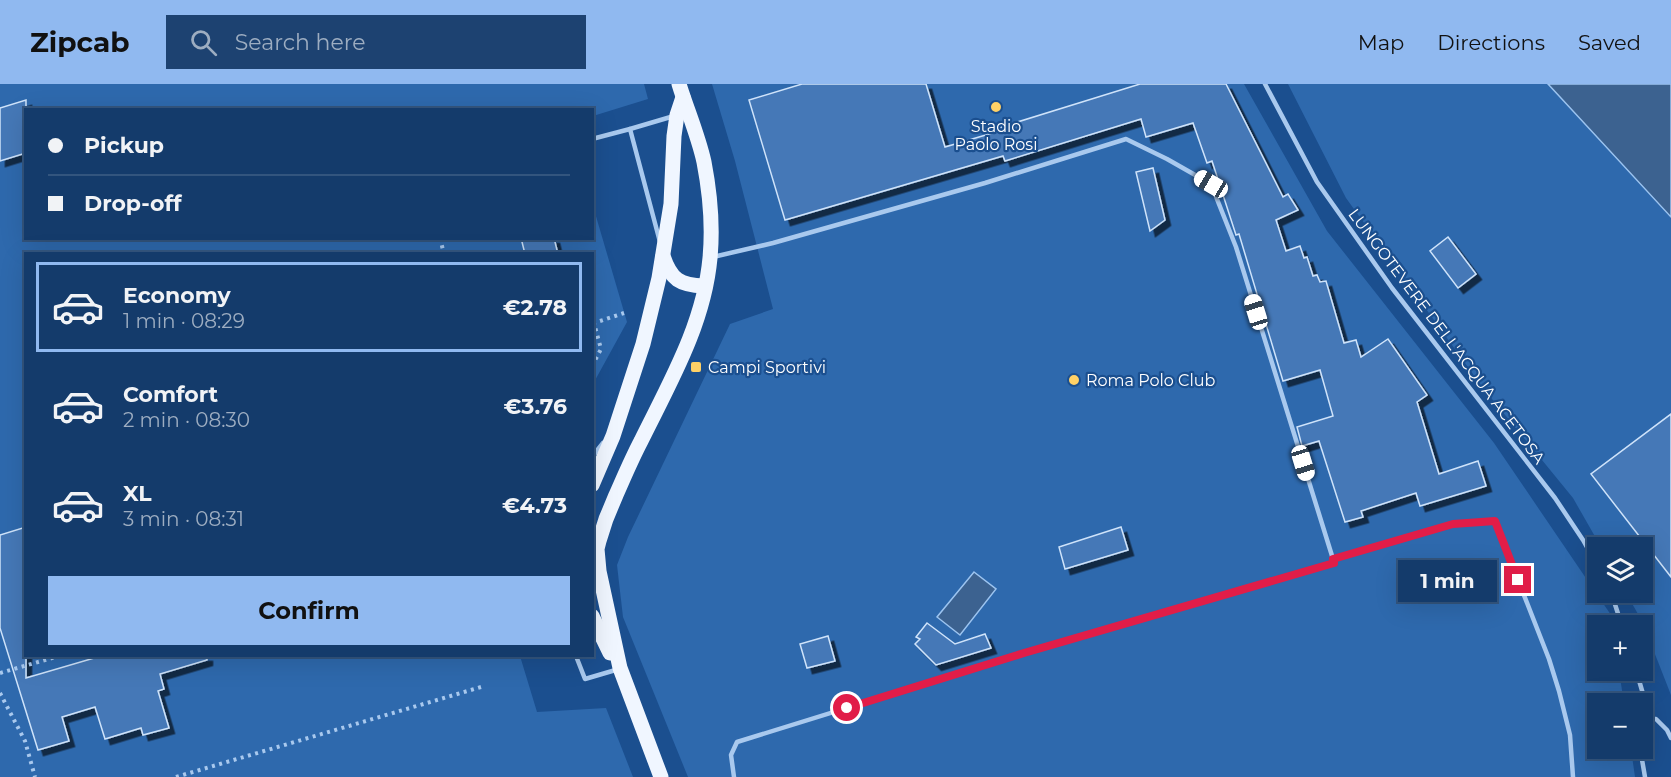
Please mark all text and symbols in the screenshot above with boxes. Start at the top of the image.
search box [166,15,586,69]
text: Zipcab [30,25,130,59]
icon: search [187,26,220,59]
text: Search here [235,29,366,56]
text: Map [1358,30,1404,55]
text: Directions [1437,30,1545,55]
text: Saved [1578,30,1641,55]
marker: Stadio Paolo Rosi [989,100,1003,114]
place label: Stadio Paolo Rosi [955,117,1037,154]
text: Pickup [84,132,164,159]
car [1191,167,1231,201]
text: Drop-off [84,190,182,217]
street label: LUNGOTEVERE DELL'ACQUA ACETOSA [1344,205,1549,468]
icon: car [51,280,105,334]
text: Economy [123,282,231,309]
car [1242,292,1270,332]
text: €2.78 [503,294,567,321]
text: 1 min · 08:29 [123,309,245,333]
place label: Campi Sportivi [708,358,826,377]
marker: Campi Sportivi [689,360,703,374]
place label: Roma Polo Club [1086,371,1215,390]
marker: Roma Polo Club [1067,373,1081,387]
icon: car [51,379,105,433]
text: Comfort [123,381,218,408]
text: €3.76 [504,393,567,420]
text: 2 min · 08:30 [123,408,250,432]
car [1289,443,1317,483]
icon: car [51,478,105,532]
text: XL [123,480,152,507]
text: €4.73 [502,492,567,519]
text: 3 min · 08:31 [123,507,244,531]
map controls [1587,537,1653,759]
button: layers [1587,537,1653,603]
callout: 1 min [1398,559,1497,601]
route end [1504,566,1531,593]
text: 1 min [1420,569,1475,593]
button: Confirm [48,576,570,645]
button: + [1587,615,1653,681]
button: − [1587,693,1653,759]
route start [833,694,860,721]

